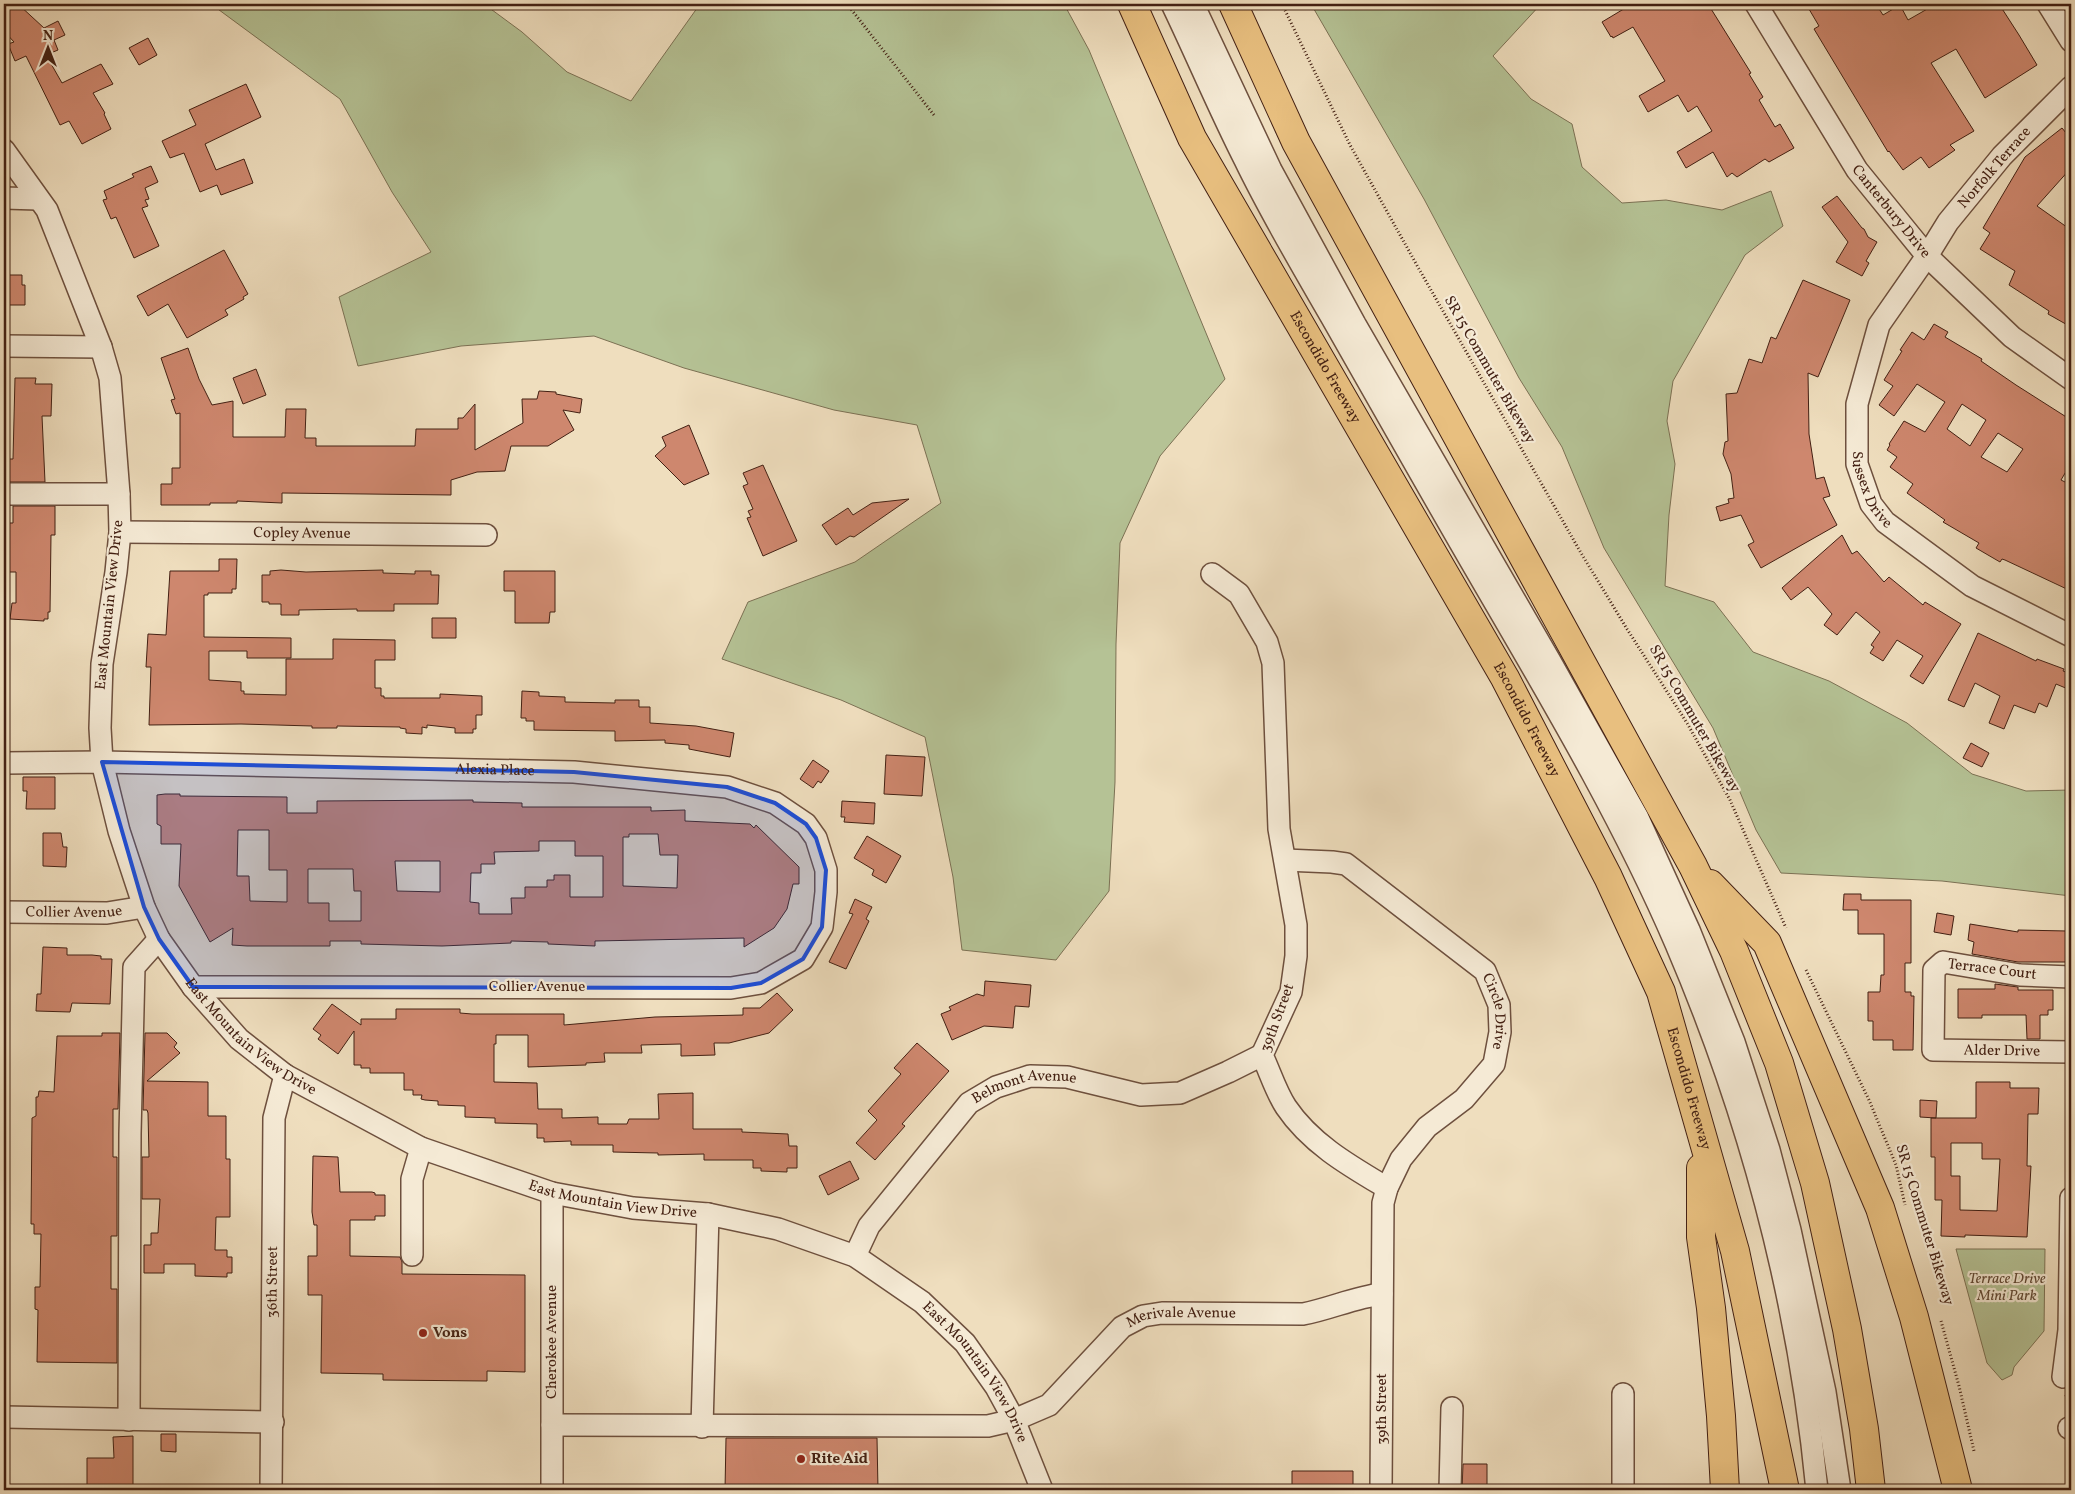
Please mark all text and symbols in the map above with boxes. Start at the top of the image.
north arrow [22,22,72,72]
text: N [43,27,53,46]
street label: Norfolk Terrace [1954,123,2036,213]
street label: Canterbury Drive [1846,160,1935,263]
street label: SR 15 Commuter Bikeway [1438,292,1540,448]
street label: Escondido Freeway [1284,307,1366,428]
street label: Sussex Drive [1847,451,1896,534]
street label: East Mountain View Drive [91,519,129,691]
street label: Copley Avenue [253,523,351,544]
street label: SR 15 Commuter Bikeway [1643,641,1745,797]
street label: Escondido Freeway [1488,659,1565,781]
street label: Alexia Place [455,759,535,782]
street label: Collier Avenue [26,900,124,923]
street label: Terrace Court [1946,954,2038,986]
street label: Circle Drive [1477,970,1511,1051]
street label: East Mountain View Drive [179,974,320,1100]
street label: Collier Avenue [489,977,585,998]
street label: 39th Street [1256,981,1300,1055]
street label: Escondido Freeway [1661,1025,1716,1152]
street label: Alder Drive [1963,1040,2040,1062]
street label: Belmont Avenue [968,1065,1079,1109]
street label: SR 15 Commuter Bikeway [1889,1142,1959,1308]
street label: East Mountain View Drive [525,1175,698,1224]
street label: 36th Street [262,1246,283,1318]
park label: Terrace Drive Mini Park [1968,1269,2046,1307]
street label: Cherokee Avenue [542,1285,563,1399]
street label: East Mountain View Drive [917,1297,1033,1446]
street label: Merivale Avenue [1122,1302,1236,1334]
place label: Vons [433,1323,467,1344]
marker: Vons [417,1327,429,1339]
street label: 39th Street [1372,1373,1393,1445]
place label: Rite Aid [811,1449,868,1470]
marker: Rite Aid [795,1453,807,1465]

